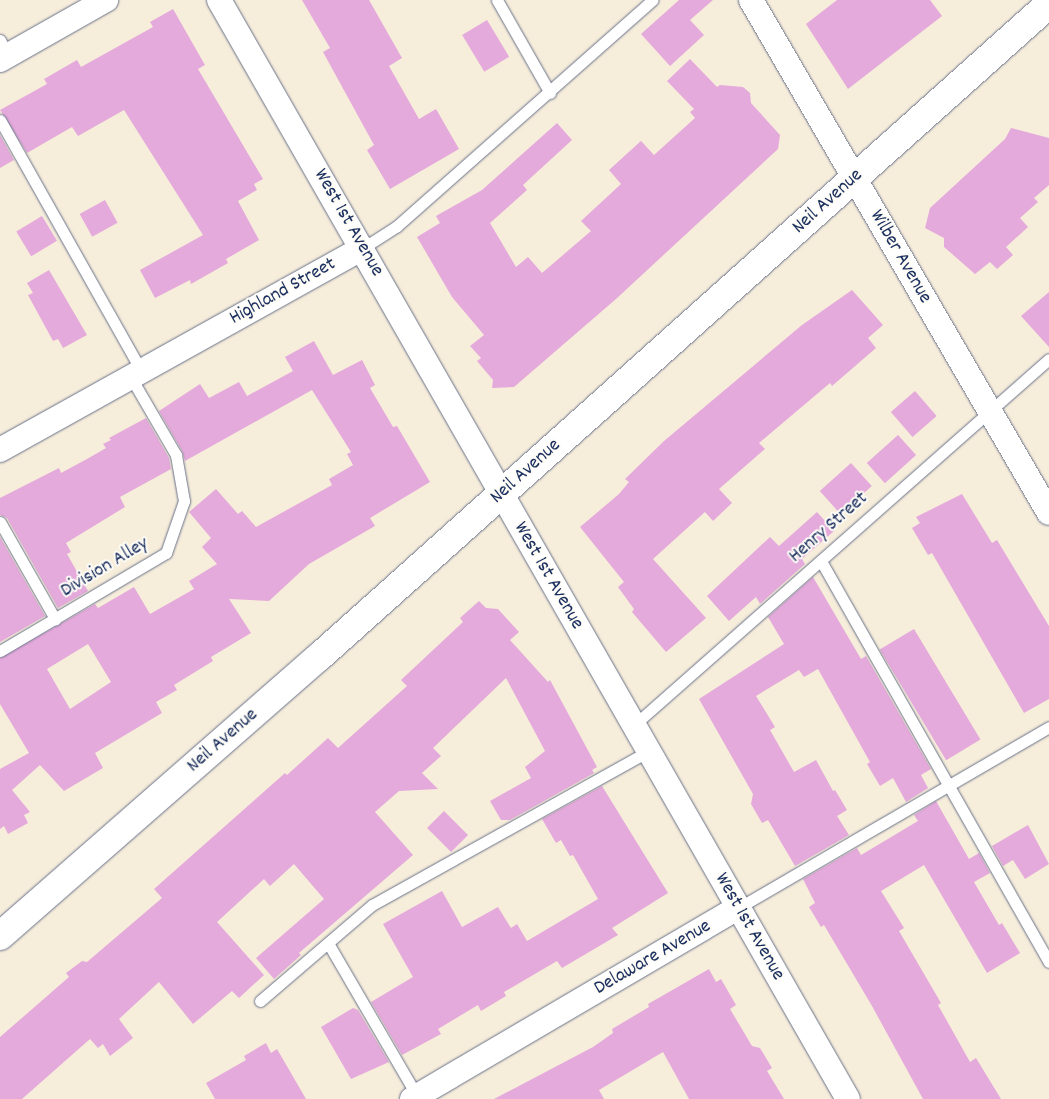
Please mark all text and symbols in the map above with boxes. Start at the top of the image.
street label: Neil Avenue [788,164,868,240]
street label: West 1st Avenue [308,165,388,281]
street label: Wilber Avenue [864,206,936,308]
street label: Highland Street [226,253,340,331]
street label: Neil Avenue [486,434,566,510]
street label: Henry Street [785,487,873,569]
street label: West 1st Avenue [508,518,588,634]
street label: Division Alley [57,532,153,604]
street label: Neil Avenue [183,704,263,778]
street label: West 1st Avenue [709,869,789,985]
street label: Delaware Avenue [590,915,716,1001]

